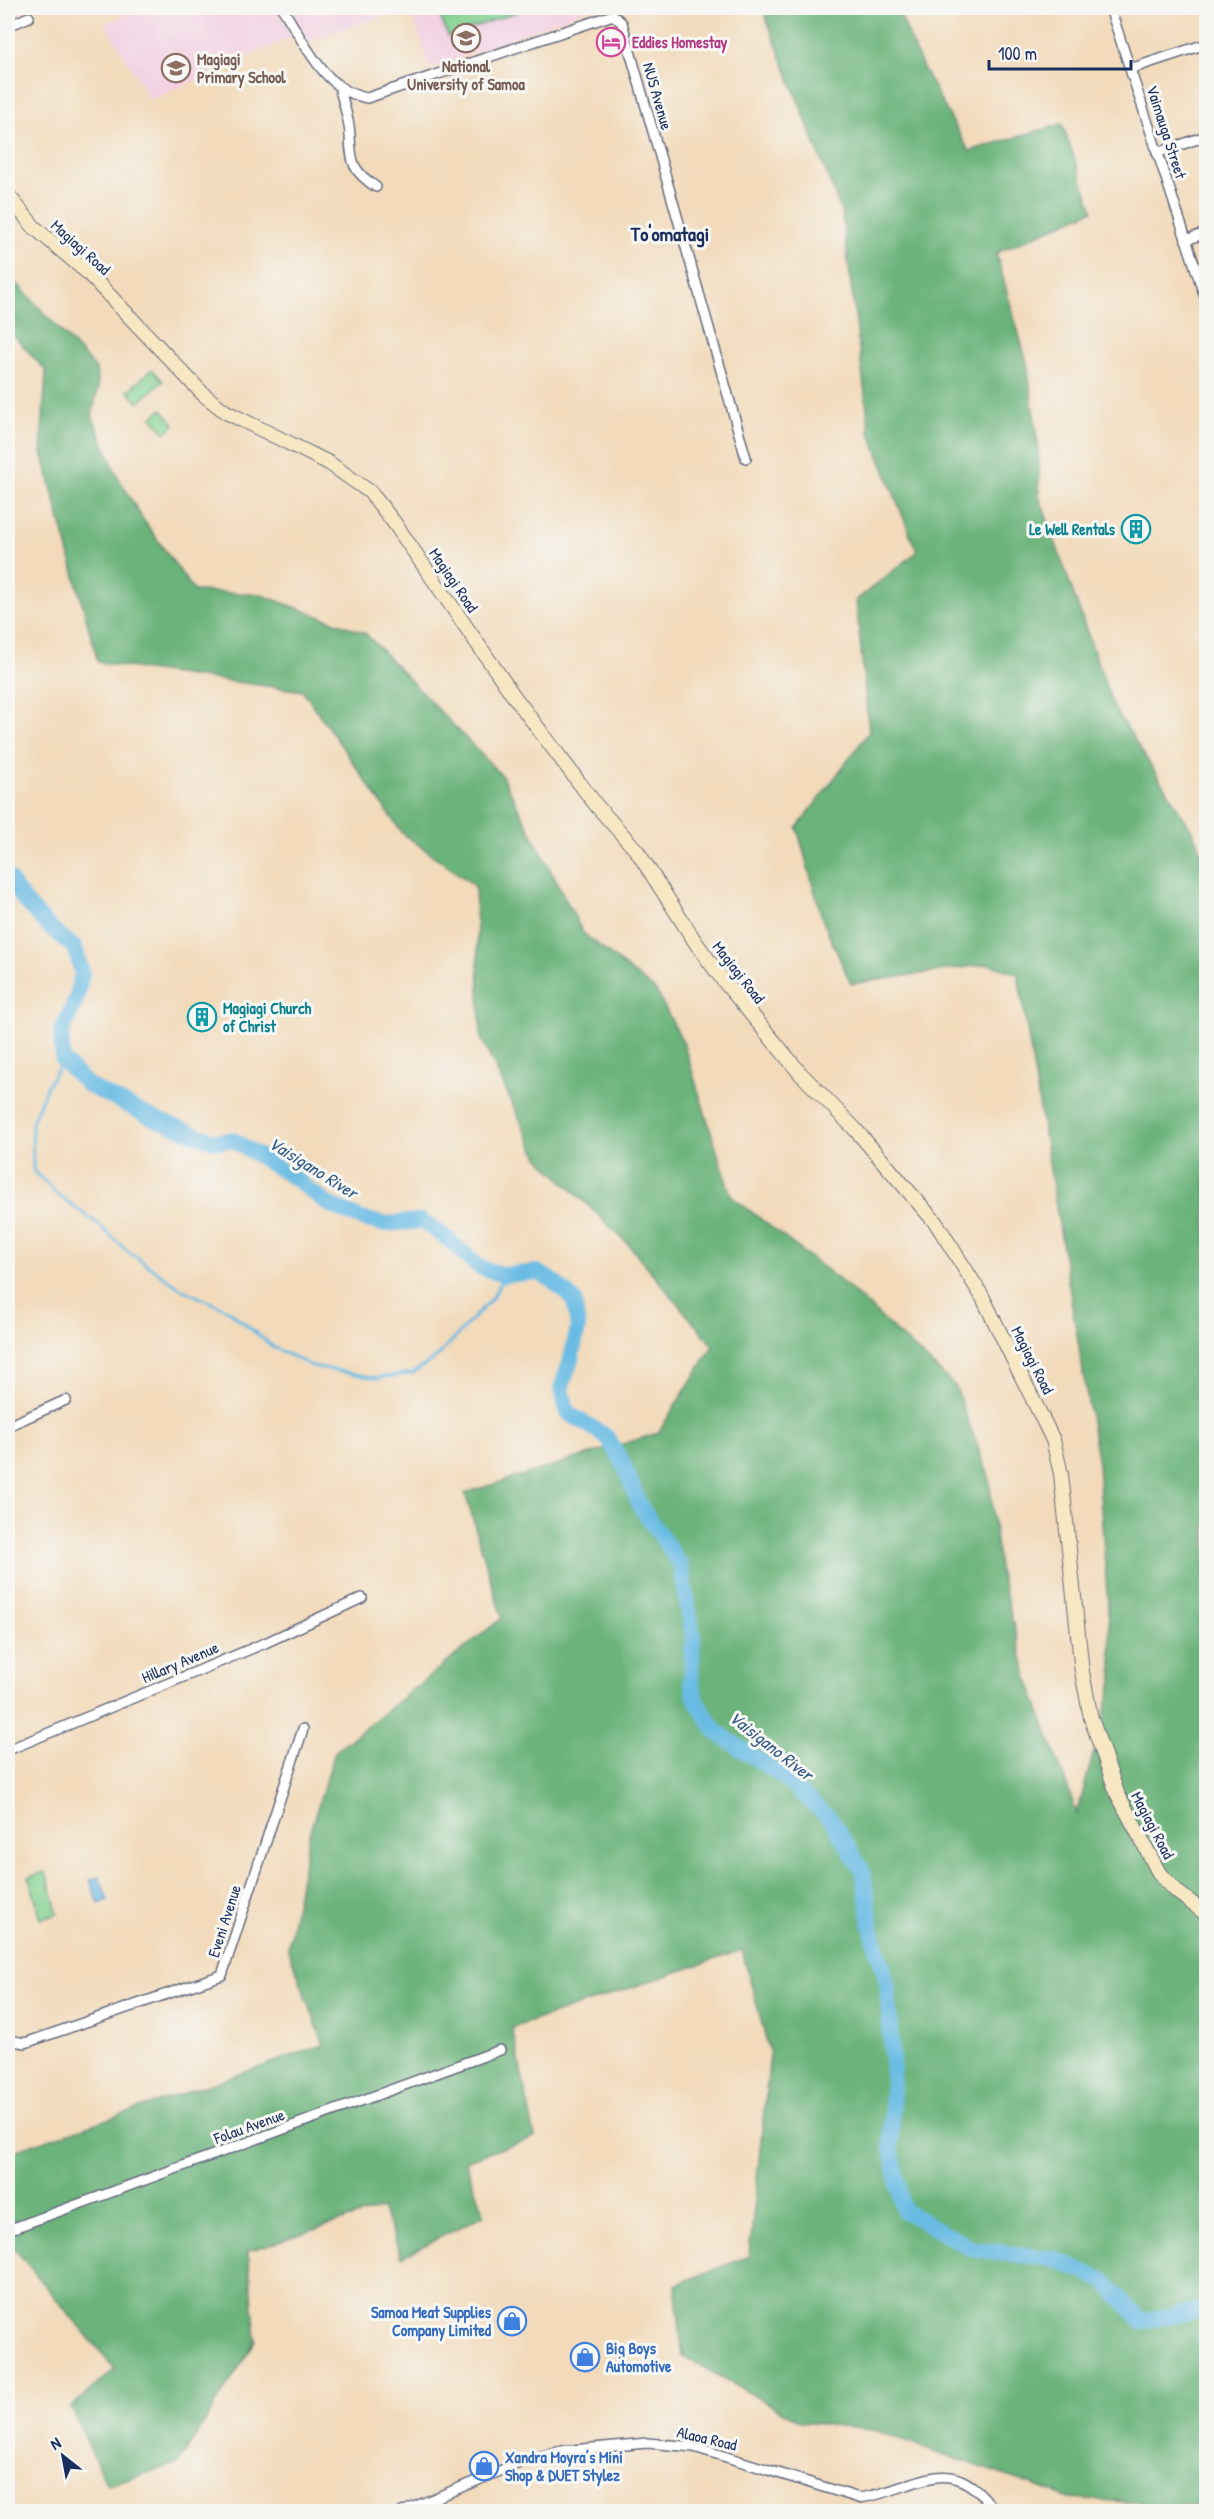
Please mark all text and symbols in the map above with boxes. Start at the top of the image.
school or university icon: National University of Samoa [450,22,482,54]
hotel icon: Eddies Homestay [595,26,627,58]
place label: Eddies Homestay [632,31,727,54]
scale bar [989,33,1132,71]
text: 100 m [998,41,1037,66]
place label: Magiagi Primary School [197,48,286,89]
school or university icon: Magiagi Primary School [160,52,192,84]
place label: National University of Samoa [407,55,525,96]
street label: NUS Avenue [638,60,678,133]
street label: Vaimauga Street [1142,83,1193,182]
street label: Magiagi Road [46,214,116,280]
district label: To'omatagi [630,220,709,248]
building icon: Le Well Rentals [1120,513,1152,545]
place label: Le Well Rentals [1029,518,1116,540]
street label: Magiagi Road [424,543,484,617]
street label: Magiagi Road [708,936,770,1008]
place label: Magiagi Church of Christ [223,997,311,1037]
building icon: Magiagi Church of Christ [186,1001,218,1033]
water label: Vaisigano River [264,1130,364,1206]
street label: Magiagi Road [1007,1322,1059,1398]
street label: Hillary Avenue [138,1636,222,1688]
water label: Vaisigano River [724,1705,820,1788]
street label: Magiagi Road [1126,1787,1180,1863]
street label: Eveni Avenue [202,1881,246,1960]
street label: Folau Avenue [210,2103,288,2149]
place label: Samoa Meat Supplies Company Limited [371,2301,492,2342]
shop icon: Samoa Meat Supplies Company Limited [496,2305,528,2337]
place label: Big Boys Automotive [606,2337,672,2377]
shop icon: Big Boys Automotive [569,2341,601,2373]
street label: Alaoa Road [675,2420,739,2456]
north arrow [33,2426,93,2486]
text: N [46,2431,65,2455]
place label: Xandra Moyra’s Mini Shop & DUET Stylez [505,2446,623,2487]
shop icon: Xandra Moyra’s Mini Shop & DUET Stylez [468,2450,500,2482]

